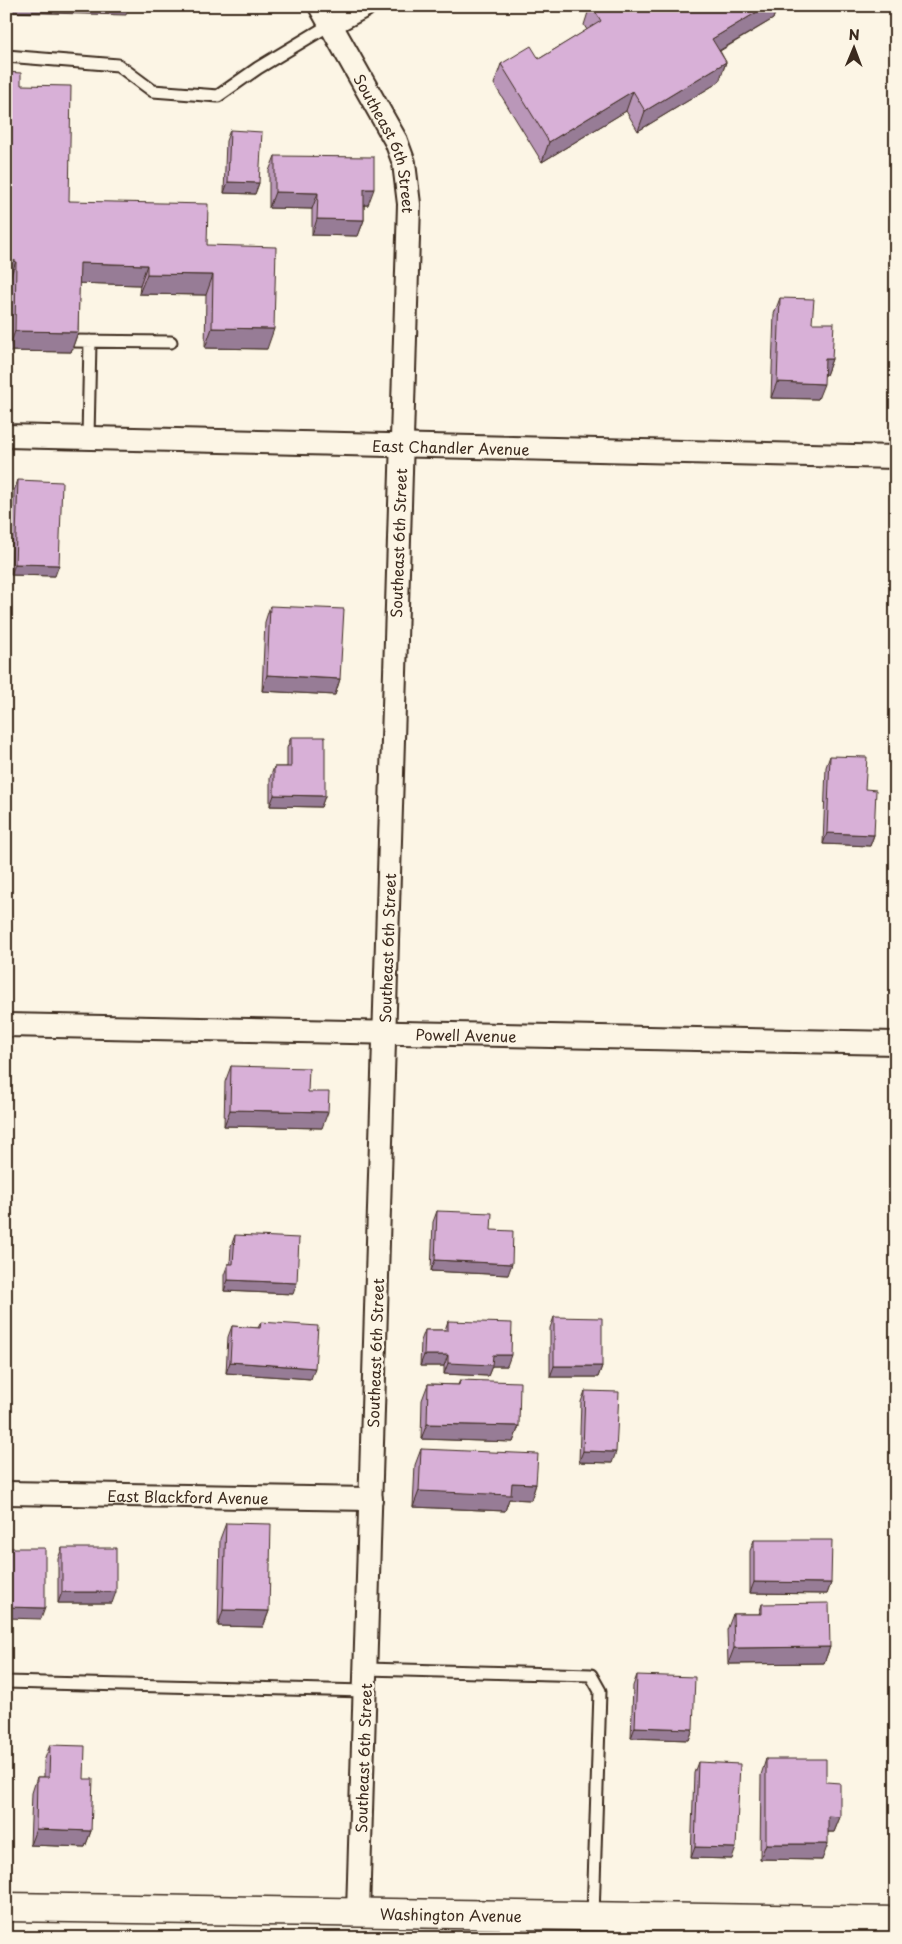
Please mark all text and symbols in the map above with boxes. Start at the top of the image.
north arrow [830,22,880,72]
text: N [849,24,860,45]
street label: Southeast 6th Street [349,69,421,214]
street label: East Chandler Avenue [372,433,530,460]
street label: Southeast 6th Street [384,468,412,618]
street label: Southeast 6th Street [373,873,401,1023]
street label: Powell Avenue [415,1022,517,1047]
street label: Southeast 6th Street [361,1278,389,1428]
street label: East Blackford Avenue [107,1483,269,1509]
street label: Southeast 6th Street [349,1683,377,1833]
street label: Washington Avenue [380,1901,522,1927]

